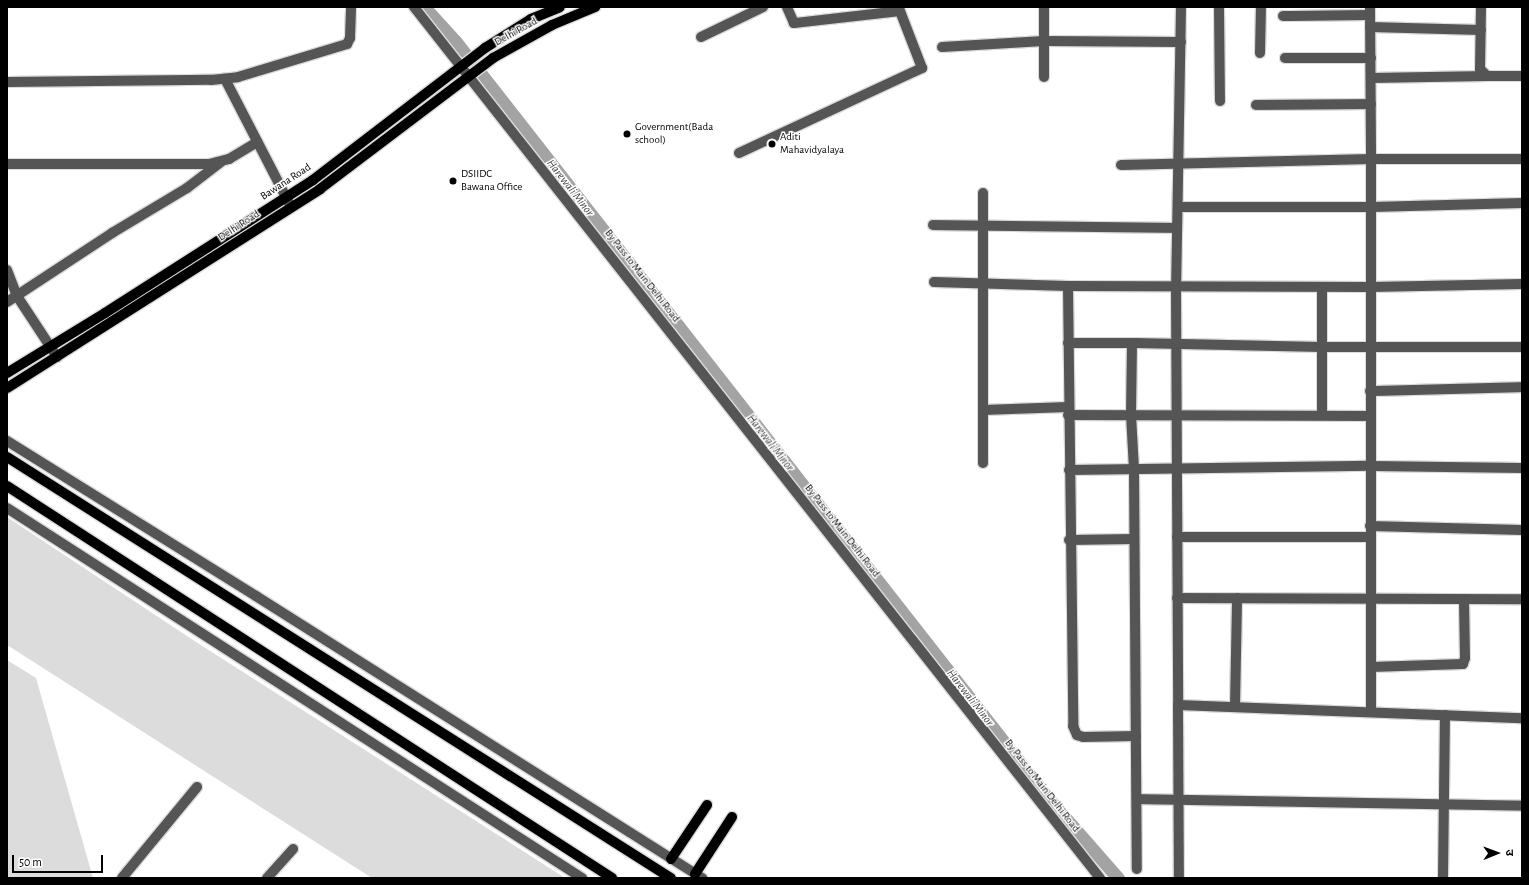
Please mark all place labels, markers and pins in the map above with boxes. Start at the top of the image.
place label: Government(Bada school) [635,121,713,147]
marker: Government(Bada school) [622,129,632,139]
place label: Aditi Mahavidyalaya [780,131,844,157]
marker: Aditi Mahavidyalaya [767,139,777,149]
place label: DSIIDC Bawana Office [461,168,522,194]
marker: DSIIDC Bawana Office [448,176,458,186]

